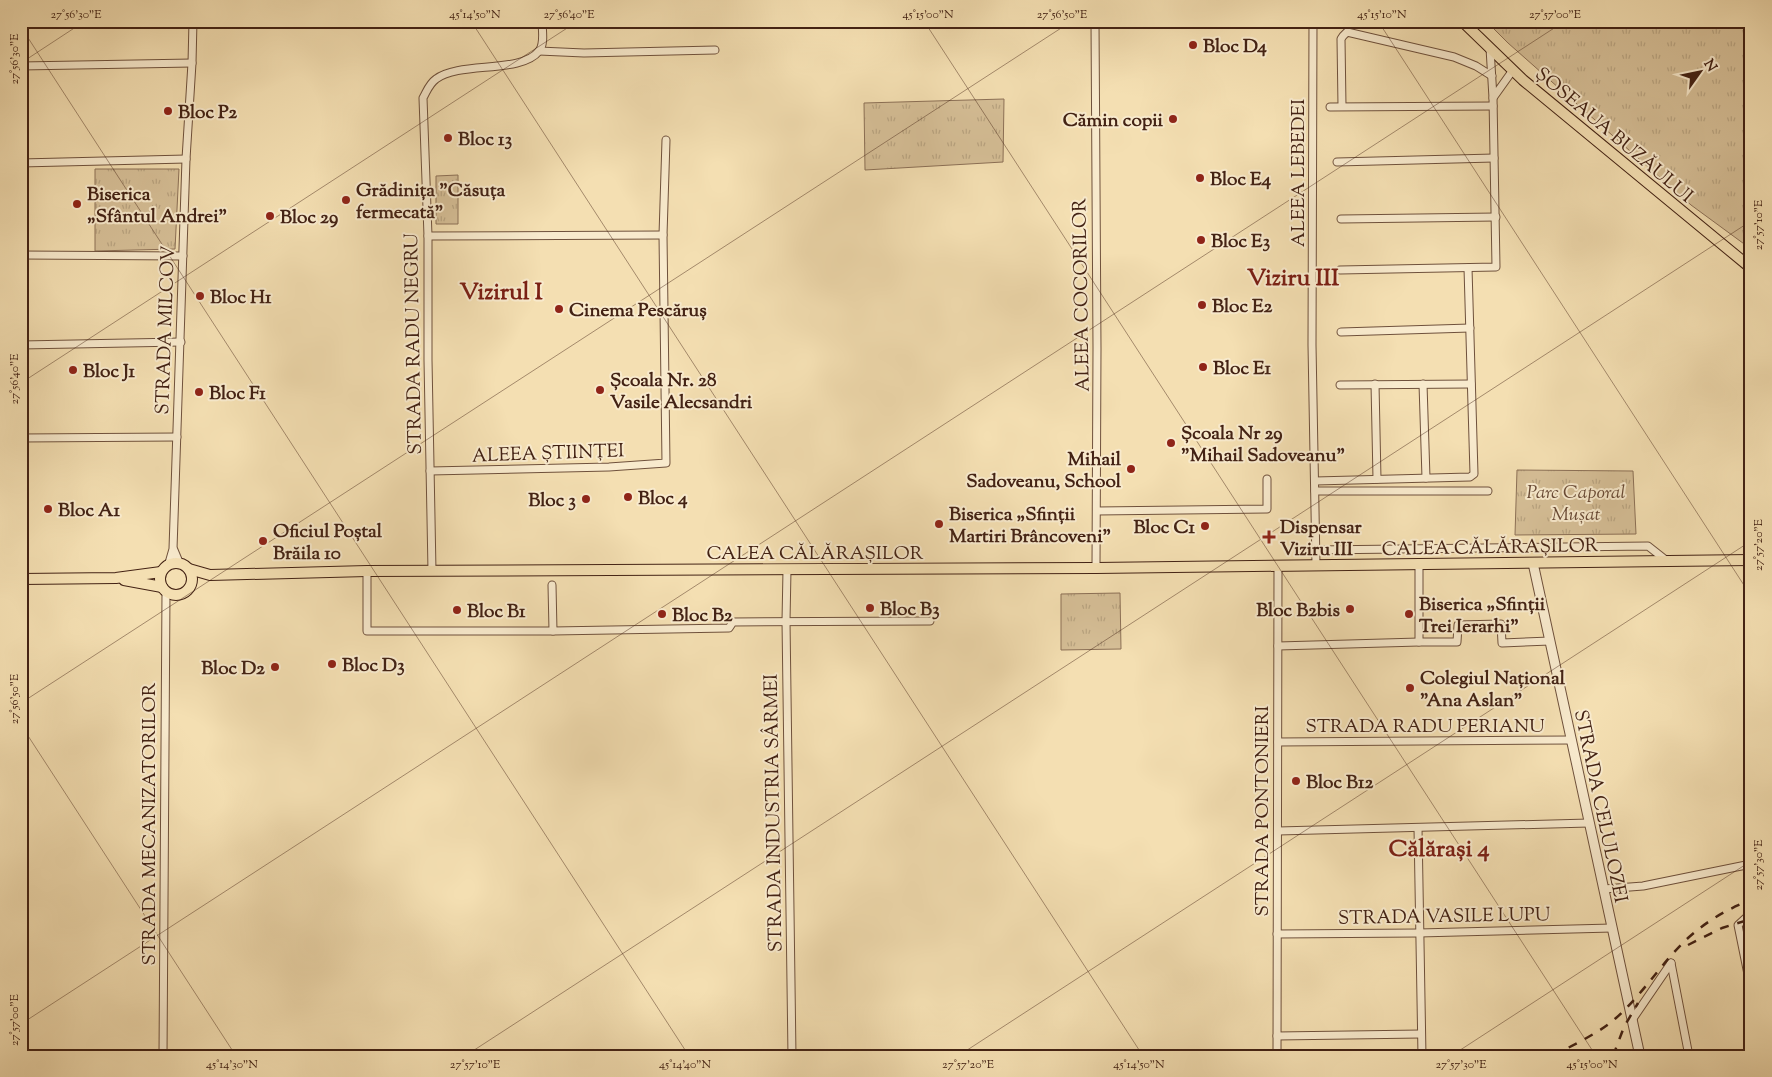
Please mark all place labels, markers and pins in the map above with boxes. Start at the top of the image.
place label: Bloc D4 [1203,34,1267,61]
marker: Bloc D4 [1187,39,1199,51]
place label: Bloc P2 [178,100,237,127]
marker: Bloc P2 [162,105,174,117]
place label: Cămin copii [1063,108,1164,135]
marker: Cămin copii [1167,113,1179,125]
place label: Bloc 13 [458,127,512,154]
marker: Bloc 13 [442,132,454,144]
place label: Bloc E4 [1210,167,1271,194]
marker: Bloc E4 [1194,172,1206,184]
place label: Grădinița "Căsuța fermecată" [356,178,506,227]
place label: Biserica „Sfântul Andrei" [87,182,227,231]
marker: Grădinița "Căsuța fermecată" [340,194,352,206]
marker: Biserica „Sfântul Andrei" [71,198,83,210]
place label: Bloc 29 [280,205,338,232]
marker: Bloc 29 [264,210,276,222]
place label: Bloc E3 [1211,229,1270,256]
marker: Bloc E3 [1195,234,1207,246]
place label: Bloc H1 [210,285,272,312]
marker: Bloc H1 [194,290,206,302]
place label: Bloc E2 [1212,294,1272,321]
place label: Cinema Pescăruș [569,298,707,325]
marker: Bloc E2 [1196,299,1208,311]
marker: Cinema Pescăruș [553,303,565,315]
place label: Bloc E1 [1213,356,1271,383]
place label: Bloc J1 [83,359,136,386]
marker: Bloc E1 [1197,361,1209,373]
marker: Bloc J1 [67,364,79,376]
place label: Școala Nr. 28 Vasile Alecsandri [610,368,753,417]
place label: Bloc F1 [209,381,266,408]
marker: Școala Nr. 28 Vasile Alecsandri [594,384,606,396]
marker: Bloc F1 [193,386,205,398]
place label: Școala Nr 29 "Mihail Sadoveanu" [1181,421,1345,470]
marker: Școala Nr 29 "Mihail Sadoveanu" [1165,437,1177,449]
place label: Mihail Sadoveanu, School [966,447,1122,496]
marker: Mihail Sadoveanu, School [1125,463,1137,475]
place label: Bloc 4 [638,486,688,513]
place label: Bloc 3 [528,488,576,515]
marker: Bloc 4 [622,491,634,503]
marker: Bloc 3 [580,493,592,505]
place label: Bloc A1 [58,498,120,525]
place label: Biserica „Sfinții Martiri Brâncoveni" [949,502,1111,551]
marker: Bloc A1 [42,503,54,515]
place label: Bloc C1 [1133,515,1196,542]
place label: Dispensar Viziru III [1280,515,1362,564]
marker: Biserica „Sfinții Martiri Brâncoveni" [933,518,945,530]
place label: Oficiul Poștal Brăila 10 [273,519,383,568]
marker: Bloc C1 [1199,520,1211,532]
marker: Dispensar Viziru III [1262,530,1276,544]
marker: Oficiul Poștal Brăila 10 [257,535,269,547]
place label: Biserica „Sfinții Trei Ierarhi" [1419,592,1546,641]
place label: Bloc B3 [880,597,940,624]
place label: Bloc B2bis [1256,598,1341,625]
place label: Bloc B1 [467,599,526,626]
marker: Bloc B3 [864,602,876,614]
place label: Bloc B2 [672,603,733,630]
marker: Bloc B2bis [1344,603,1356,615]
marker: Bloc B1 [451,604,463,616]
marker: Bloc B2 [656,608,668,620]
marker: Biserica „Sfinții Trei Ierarhi" [1403,608,1415,620]
place label: Bloc D3 [342,653,405,680]
place label: Bloc D2 [201,656,265,683]
marker: Bloc D3 [326,658,338,670]
marker: Bloc D2 [269,661,281,673]
place label: Colegiul Național "Ana Aslan" [1420,666,1566,715]
marker: Colegiul Național "Ana Aslan" [1404,682,1416,694]
place label: Bloc B12 [1306,770,1373,797]
marker: Bloc B12 [1290,775,1302,787]

